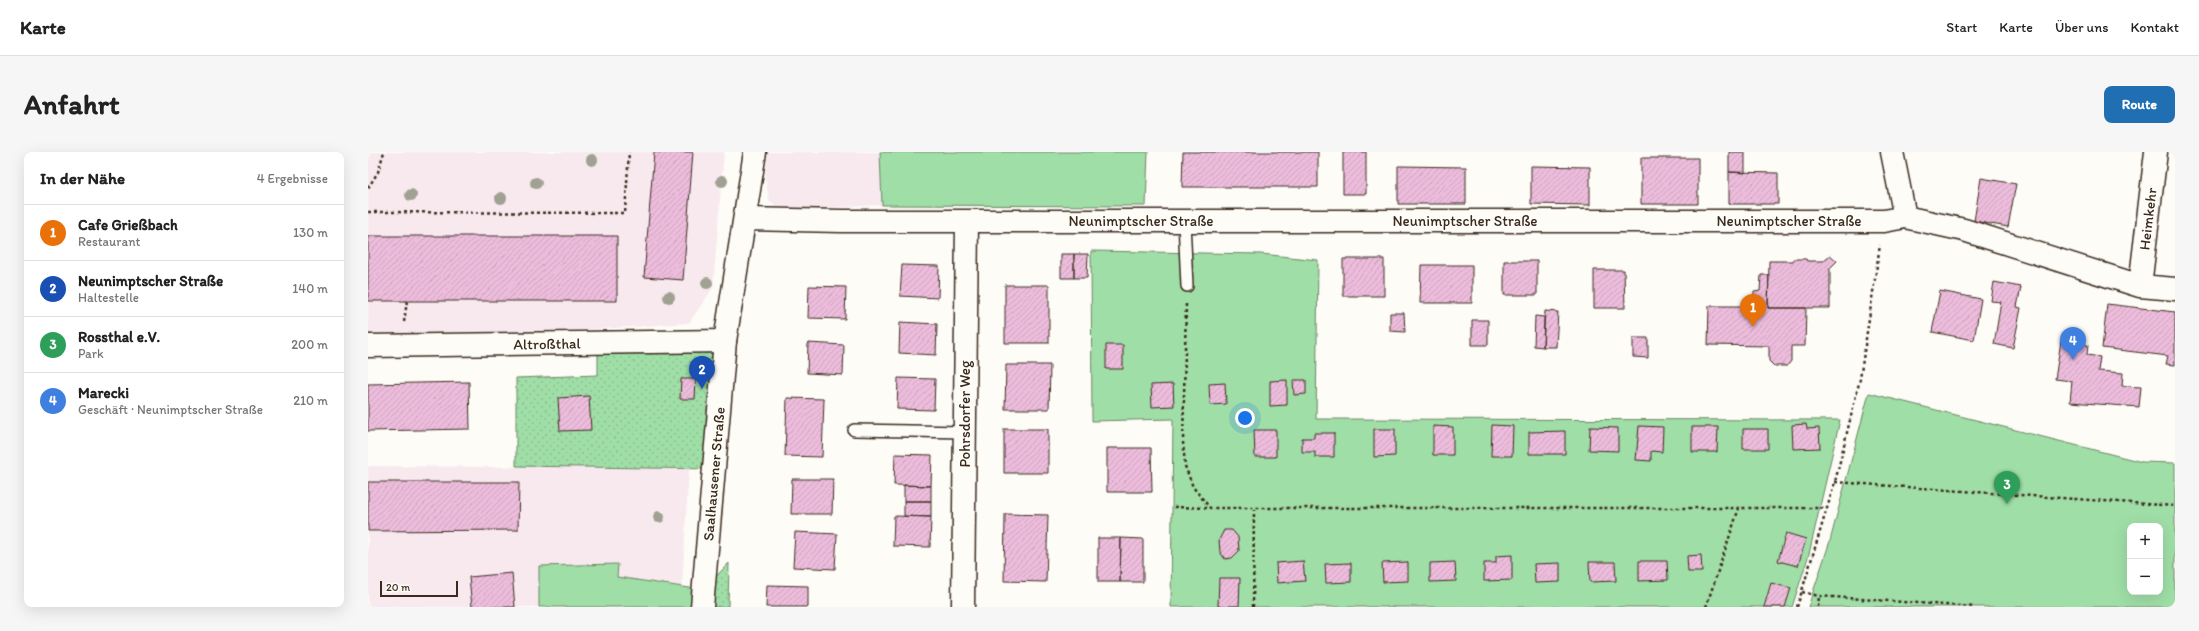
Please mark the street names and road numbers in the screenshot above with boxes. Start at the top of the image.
street label: Heimkehr [2135,187,2161,251]
street label: Neunimptscher Straße [1068,212,1214,230]
street label: Neunimptscher Straße [1392,212,1538,230]
street label: Neunimptscher Straße [1716,212,1862,230]
street label: Altroßthal [513,334,582,354]
street label: Pohrsdorfer Weg [956,360,974,468]
street label: Saalhausener Straße [699,406,729,542]

